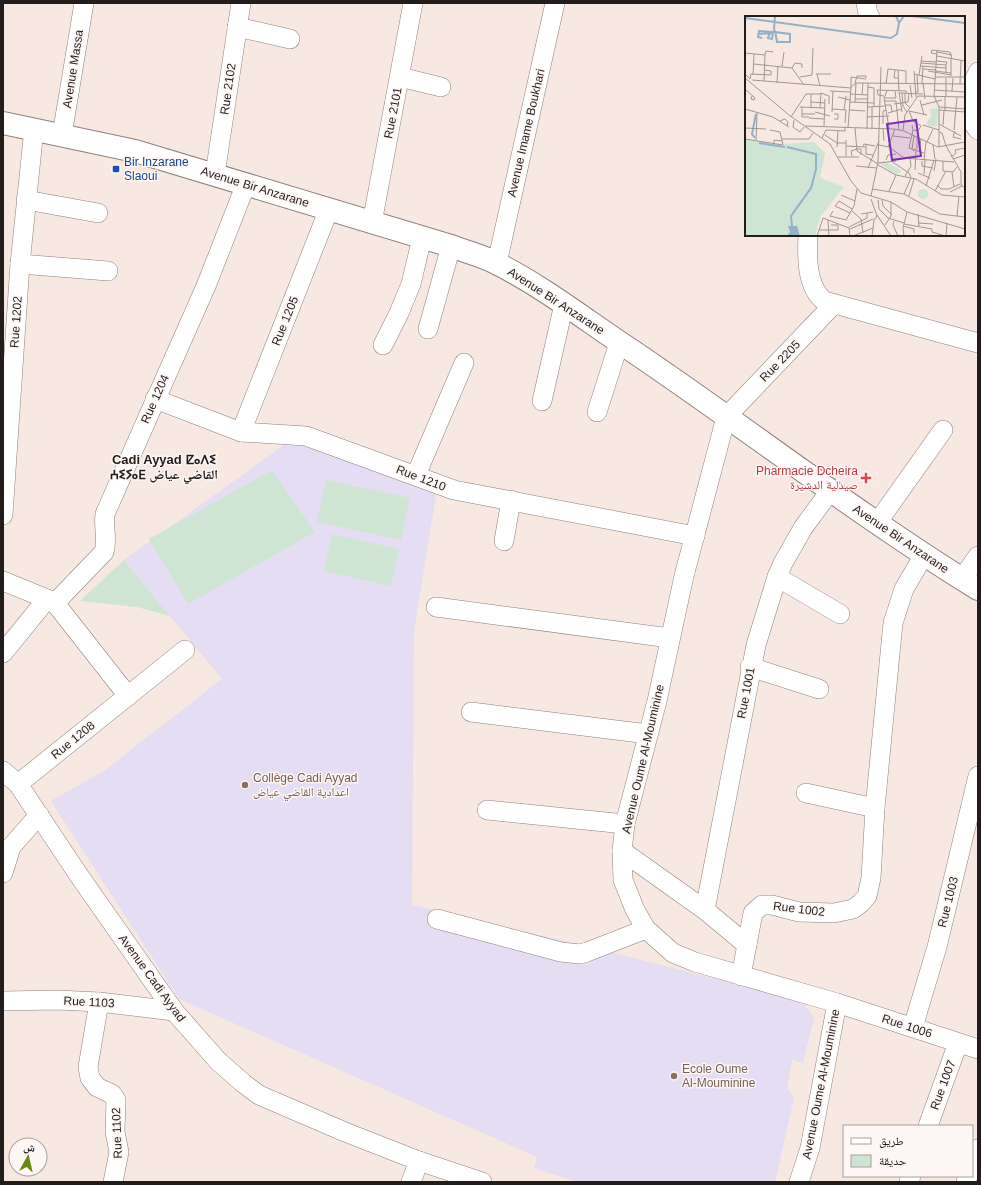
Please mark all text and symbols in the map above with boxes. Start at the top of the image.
inset map [745,16,965,236]
street label: Avenue Massa [60,28,86,109]
street label: Rue 2102 [217,62,239,116]
street label: Avenue Imame Boukhari [504,68,548,198]
street label: Rue 2101 [381,86,405,140]
place label: Bir Inzarane Slaoui [124,155,189,183]
marker: Bir Inzarane Slaoui [111,164,121,174]
street label: Avenue Bir Anzarane [199,164,311,210]
street label: Avenue Bir Anzarane [505,264,607,338]
street label: Rue 1205 [269,294,301,348]
street label: Rue 1202 [7,295,25,348]
street label: Rue 2205 [757,337,803,385]
street label: Rue 1204 [138,372,172,426]
district label: Cadi Ayyad ⵇⴰⴷⵉ ⵄⵉⵢⴰⴹ القاضي عياض [110,452,218,485]
street label: Rue 1210 [394,462,448,494]
place label: Pharmacie Dcheira صيدلية الدشيرة [756,464,858,492]
marker: Pharmacie Dcheira صيدلية الدشيرة [861,473,871,483]
street label: Avenue Bir Anzarane [850,502,952,576]
street label: Rue 1001 [734,666,758,720]
street label: Avenue Oume Al-Mouminine [619,683,667,835]
street label: Rue 1208 [48,718,98,762]
place label: Collège Cadi Ayyad اعدادية القاضي عياض [253,771,358,802]
marker: Collège Cadi Ayyad اعدادية القاضي عياض [240,780,250,790]
street label: Rue 1003 [935,875,961,929]
street label: Rue 1002 [772,899,826,919]
street label: Avenue Cadi Ayyad [116,932,188,1024]
street label: Rue 1103 [63,994,115,1010]
street label: Avenue Oume Al-Mouminine [800,1007,842,1160]
street label: Rue 1006 [880,1011,934,1041]
street label: Rue 1007 [928,1058,959,1112]
place label: Ecole Oume Al-Mouminine [682,1062,756,1090]
marker: Ecole Oume Al-Mouminine [669,1071,679,1081]
street label: Rue 1102 [109,1107,125,1159]
legend [843,1125,973,1177]
text: طريق [879,1134,904,1148]
north arrow [8,1137,48,1177]
text: ش [22,1140,36,1156]
text: حديقة [879,1154,907,1168]

